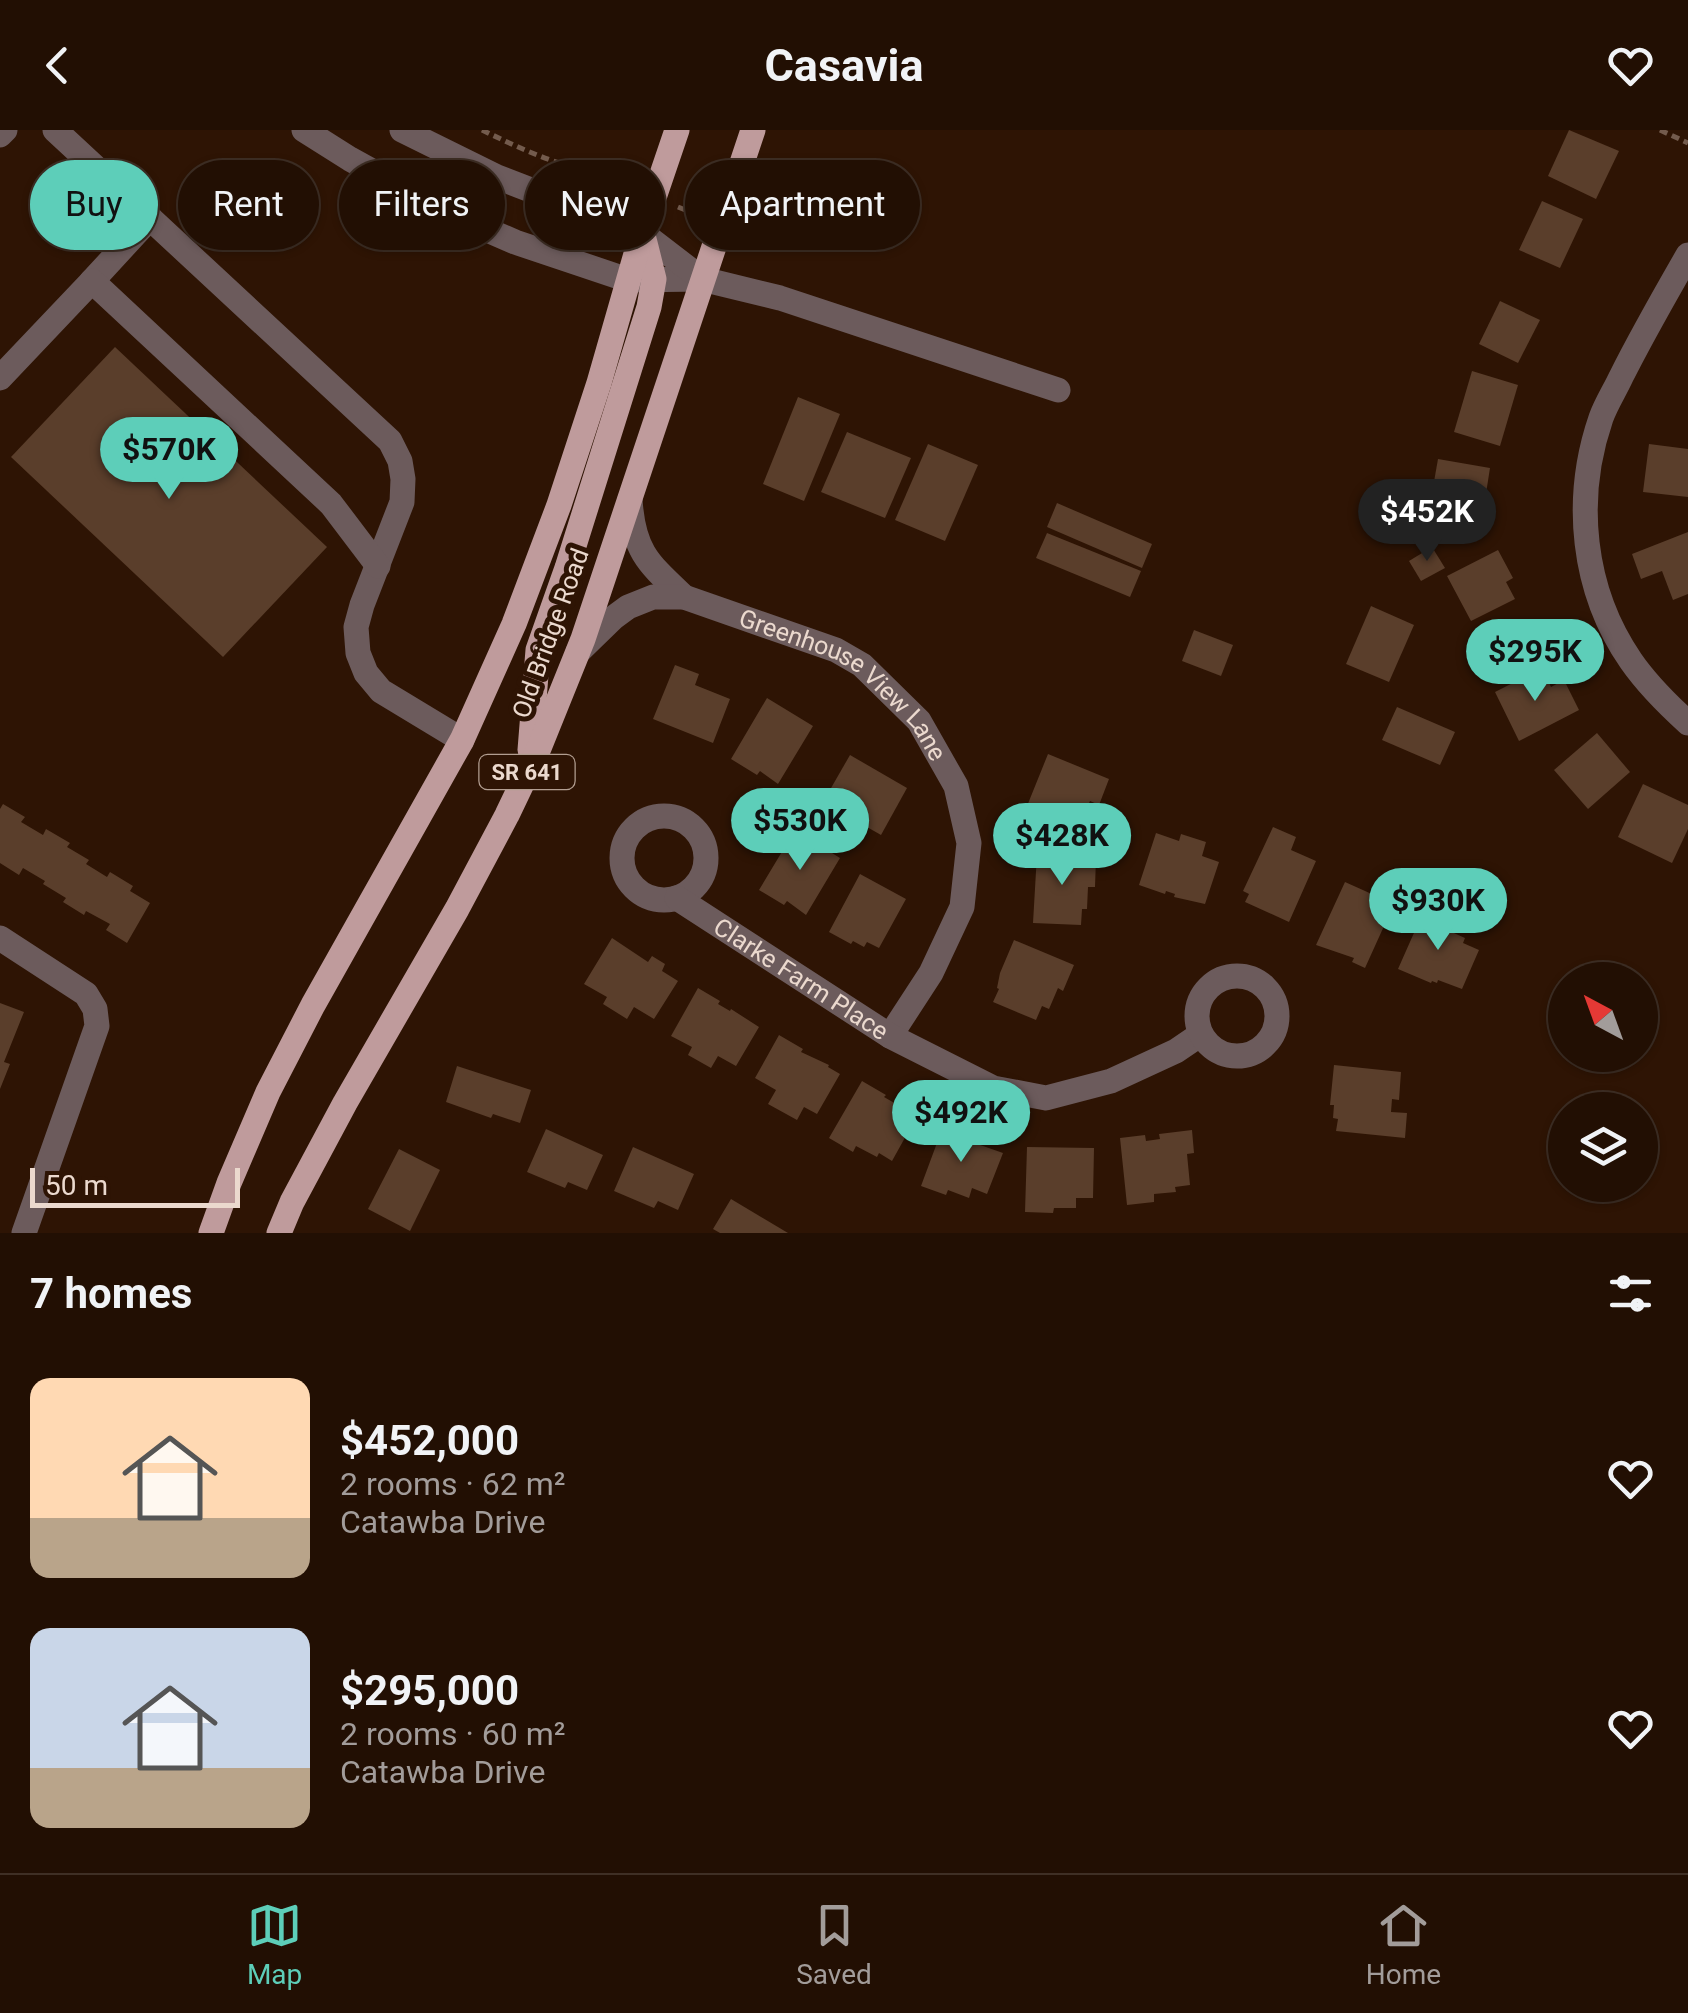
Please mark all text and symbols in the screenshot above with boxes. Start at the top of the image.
icon: back [30,38,85,93]
icon: heart [1603,38,1658,93]
text: Casavia [764,39,924,92]
chip: Buy [30,160,158,250]
chip: Rent [178,160,319,250]
chip: Filters [339,160,505,250]
chip: New [525,160,665,250]
chip: Apartment [685,160,920,250]
pin: $570K [99,417,239,502]
text: $570K [122,430,216,468]
pin: $452K [1357,479,1497,564]
text: $452K [1380,492,1474,530]
street label: Old Bridge Road [506,544,595,722]
street label: Greenhouse View Lane [735,603,952,766]
pin: $295K [1465,619,1605,704]
text: $295K [1488,632,1582,670]
road number: SR 641 [480,755,574,789]
pin: $530K [730,788,870,873]
text: $530K [753,801,847,839]
pin: $428K [992,803,1132,888]
text: $428K [1015,816,1109,854]
pin: $930K [1368,868,1508,953]
text: $930K [1391,881,1485,919]
street label: Clarke Farm Place [708,912,894,1046]
north arrow [1548,962,1658,1072]
map controls [1548,962,1658,1202]
pin: $492K [891,1080,1031,1165]
button: layers [1548,1092,1658,1202]
text: $492K [914,1093,1008,1131]
scale bar [30,1163,240,1208]
text: 50 m [45,1169,108,1202]
icon: filters [1603,1266,1658,1321]
text: 7 homes [30,1269,192,1318]
text: $452,000 [340,1416,519,1465]
icon: home [110,1418,230,1538]
icon: heart [1603,1451,1658,1506]
text: 2 rooms · 62 m² [340,1465,565,1503]
text: Catawba Drive [340,1503,545,1541]
text: $295,000 [340,1666,519,1715]
icon: home [110,1668,230,1788]
icon: heart [1603,1701,1658,1756]
text: 2 rooms · 60 m² [340,1715,565,1753]
text: Catawba Drive [340,1753,545,1791]
tab: Map [247,1898,302,1991]
tab: Saved [796,1898,872,1991]
tab: Home [1366,1898,1441,1991]

